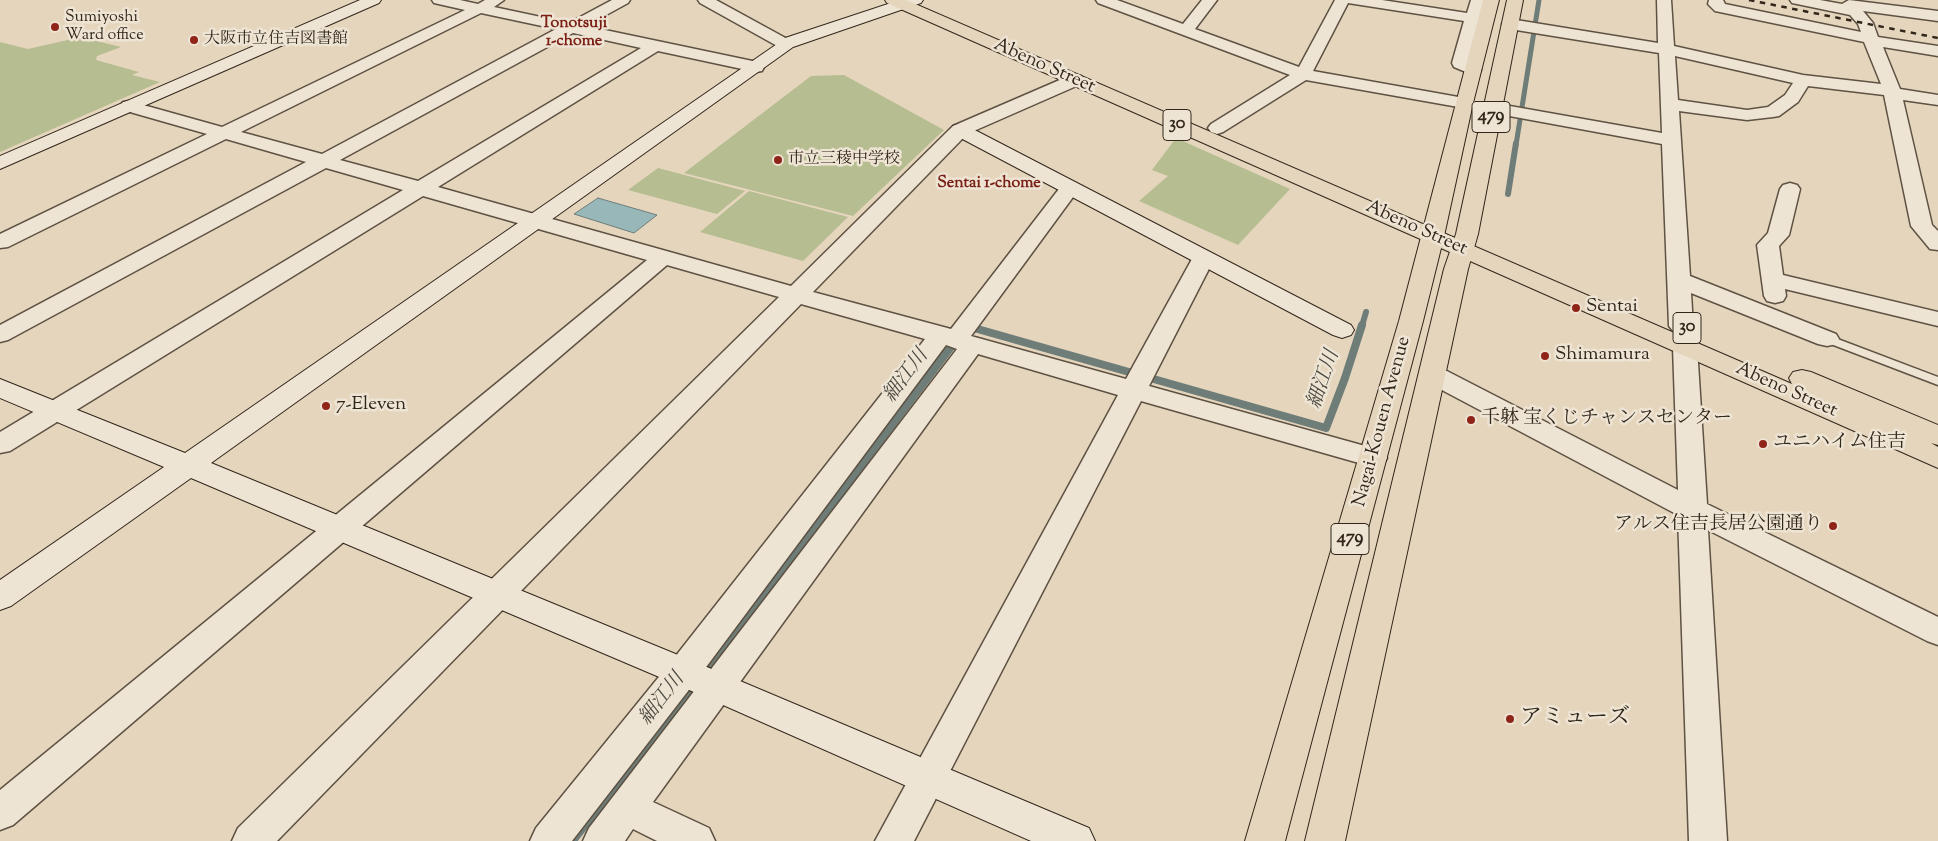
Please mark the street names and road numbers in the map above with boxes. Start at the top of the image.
street label: Abeno Street [990,34,1098,100]
road number: 479 [1472,101,1510,132]
road number: 30 [1163,110,1191,140]
street label: Abeno Street [1362,196,1470,262]
road number: 30 [1673,312,1701,343]
street label: Nagai-Kouen Avenue [1349,334,1417,510]
street label: Abeno Street [1732,358,1840,424]
road number: 479 [1331,524,1369,554]

